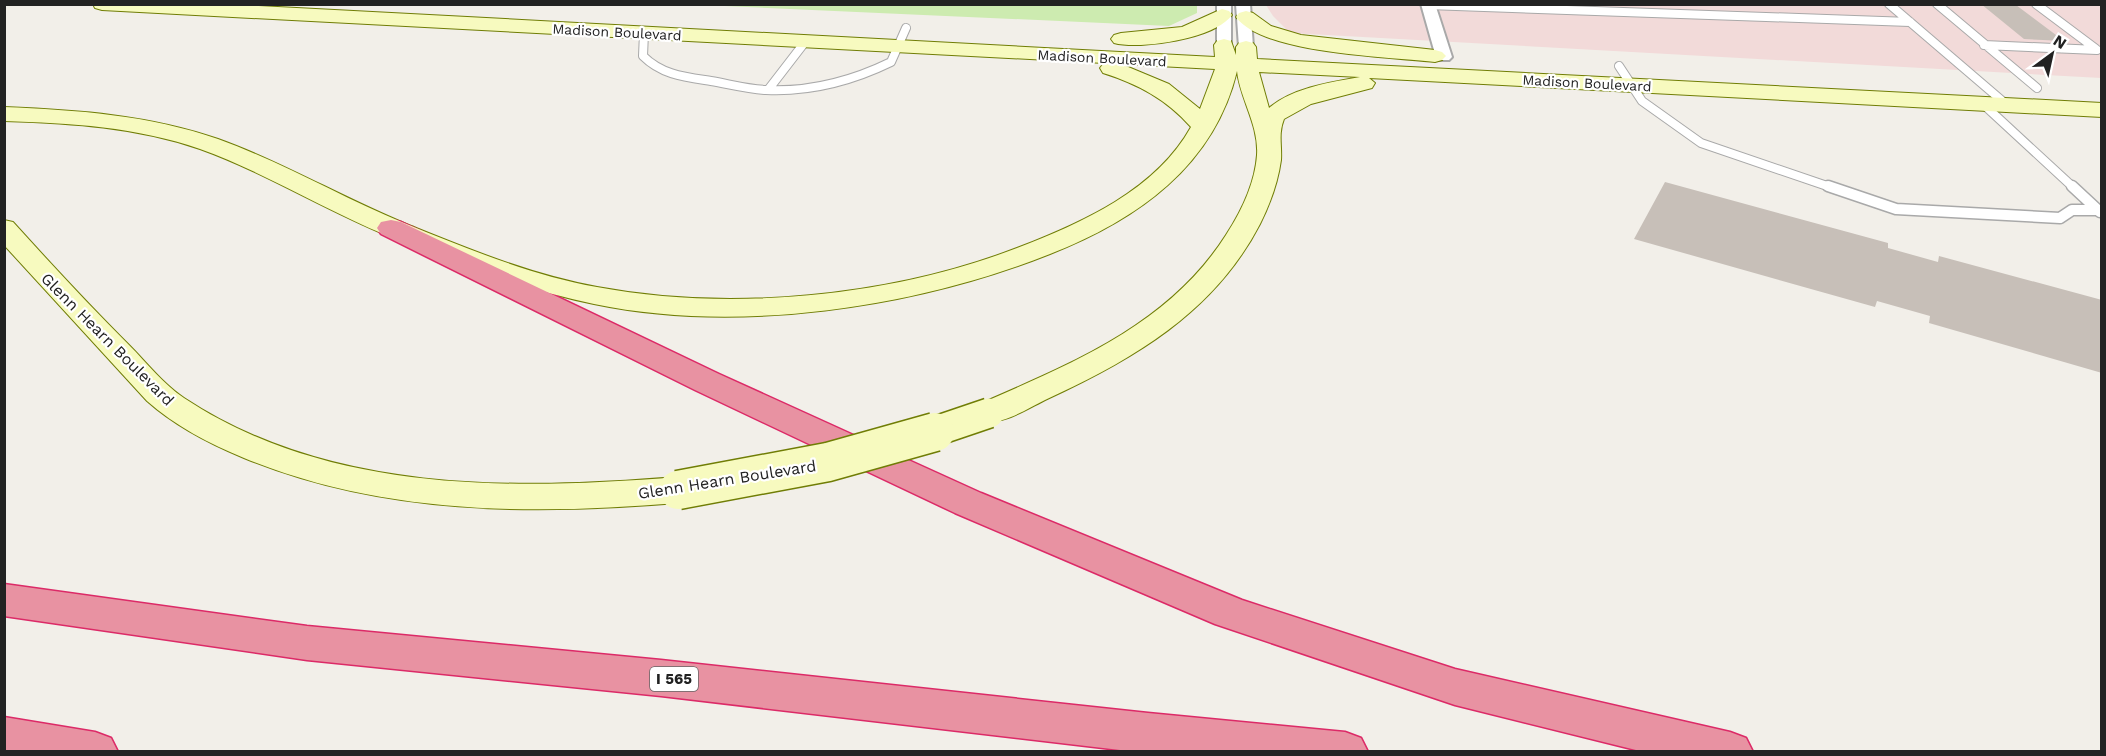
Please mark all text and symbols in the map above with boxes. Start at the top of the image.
street label: Madison Boulevard [552,21,682,43]
north arrow [2022,24,2082,84]
text: N [2050,31,2070,53]
street label: Madison Boulevard [1037,47,1167,69]
street label: Madison Boulevard [1522,72,1652,94]
street label: Glenn Hearn Boulevard [37,269,178,410]
street label: Glenn Hearn Boulevard [637,456,817,503]
road number: I 565 [650,667,698,691]

